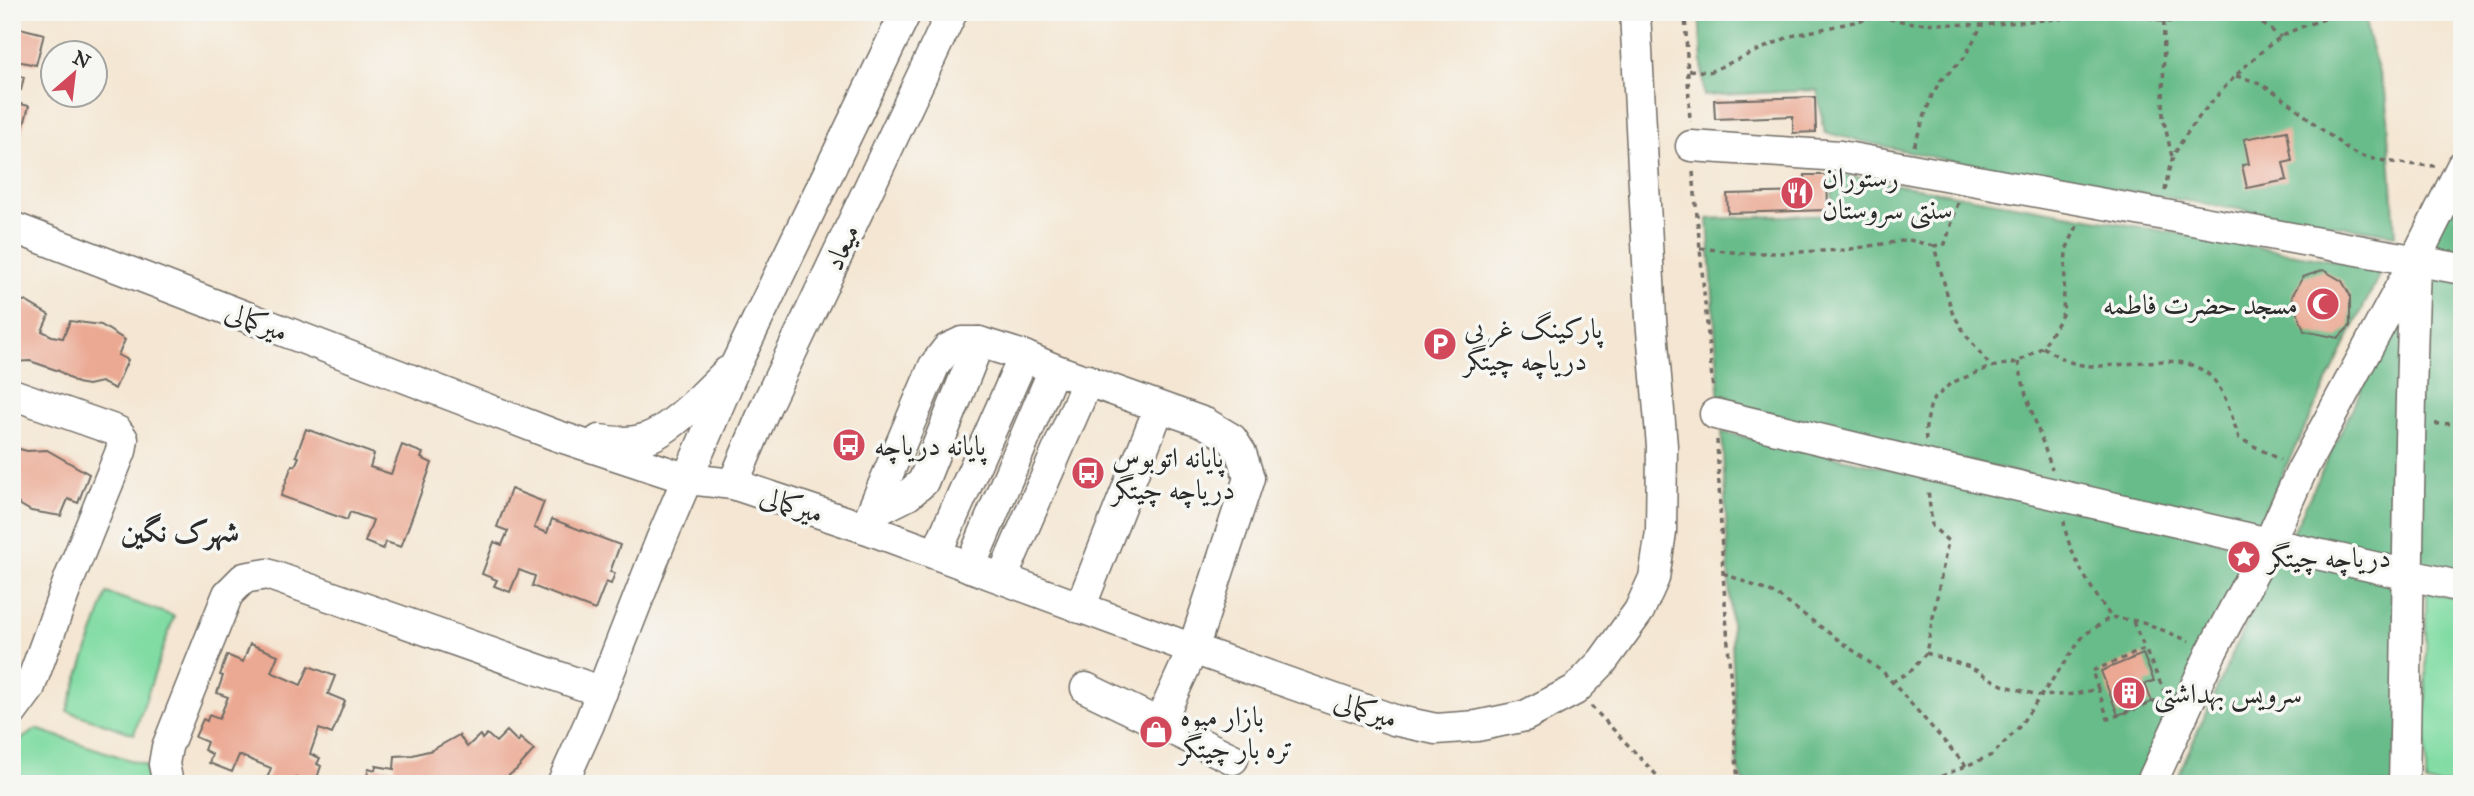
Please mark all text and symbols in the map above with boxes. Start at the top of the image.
north arrow [38,38,108,108]
text: N [69,45,94,73]
place label: رستوران سنتی سروستان [1822,160,1953,230]
restaurant icon: رستوران سنتی سروستان [1778,174,1816,212]
street label: میعاد [816,219,867,276]
mosque icon: مسجد حضرت فاطمه [2304,285,2342,323]
place label: مسجد حضرت فاطمه [2103,287,2298,323]
street label: میرکمالی [220,294,293,349]
place label: پارکینگ غربی دریاچه چیتگر [1461,311,1604,380]
parking icon: پارکینگ غربی دریاچه چیتگر [1421,325,1459,363]
bus stop icon: پایانه دریاچه [830,426,868,464]
place label: پایانه دریاچه [874,428,988,466]
place label: پایانه اتوبوس دریاچه چیتگر [1109,440,1235,509]
bus stop icon: پایانه اتوبوس دریاچه چیتگر [1069,454,1107,492]
street label: میرکمالی [756,478,828,531]
district label: شهرک نگین [121,512,239,551]
place icon: دریاچه چیتگر [2225,538,2263,576]
place label: دریاچه چیتگر [2265,540,2391,577]
building icon: سرویس بهداشتی [2110,674,2148,712]
place label: سرویس بهداشتی [2154,676,2302,714]
street label: میرکمالی [1330,683,1402,736]
place label: بازار میوه تره بار چیتگر [1177,699,1293,767]
shop icon: بازار میوه تره بار چیتگر [1137,713,1175,751]

